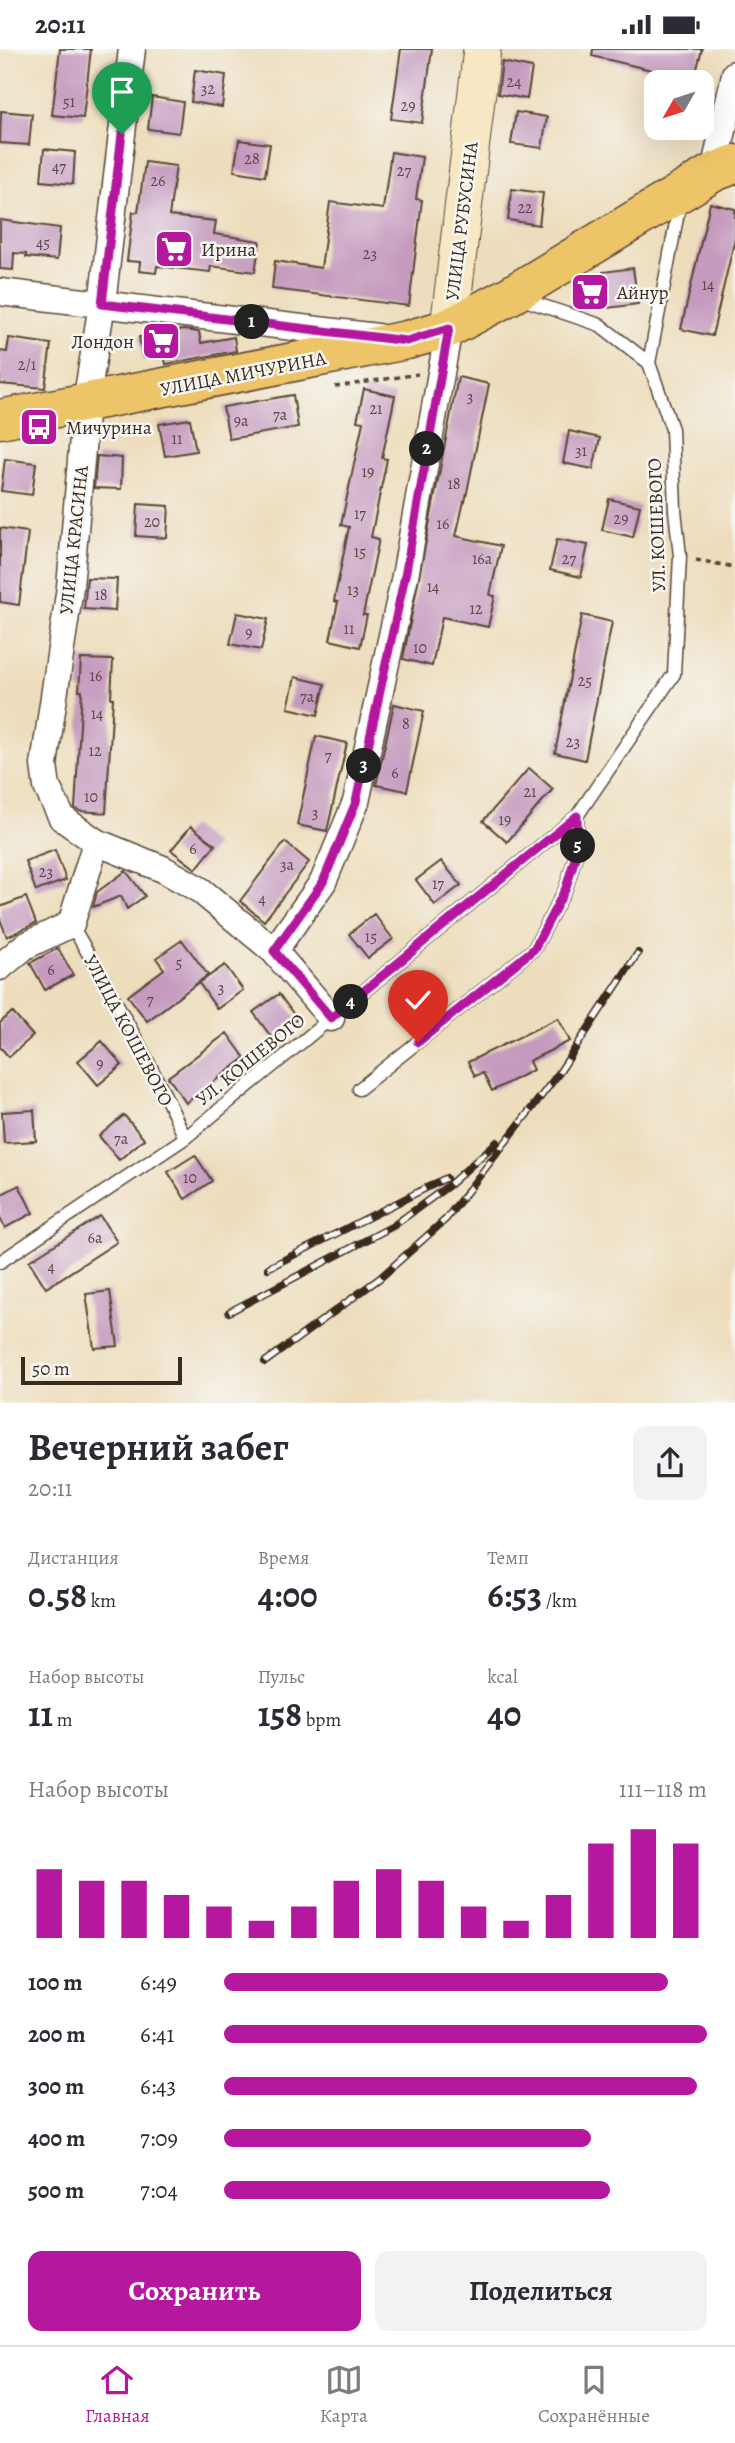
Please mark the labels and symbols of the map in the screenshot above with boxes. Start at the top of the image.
pin [92,62,152,134]
north arrow [644,70,714,140]
house number: 24 [507,71,521,93]
house number: 32 [201,78,216,100]
house number: 51 [63,91,76,113]
house number: 29 [401,95,415,117]
street label: УЛИЦА РУБУСИНА [439,139,485,302]
house number: 28 [244,148,260,170]
house number: 47 [52,156,66,178]
house number: 27 [397,160,411,182]
house number: 26 [151,170,166,192]
house number: 22 [517,197,533,219]
supermarket icon: Ирина [153,228,195,270]
house number: 45 [36,232,50,254]
place label: Ирина [201,237,256,263]
house number: 23 [363,243,377,265]
supermarket icon: Айнур [569,271,611,313]
house number: 14 [702,274,714,296]
place label: Айнур [616,280,669,306]
pin: 1 [234,305,270,339]
supermarket icon: Лондон [140,320,182,362]
place label: Лондон [71,329,134,355]
street label: УЛИЦА МИЧУРИНА [158,345,329,403]
house number: 2/1 [18,354,37,376]
house number: 3 [467,386,473,408]
house number: 21 [369,398,383,420]
house number: 7а [273,404,288,426]
bus stop icon: Мичурина [18,406,60,448]
house number: 9а [234,410,249,432]
place label: Мичурина [66,415,152,441]
house number: 11 [172,428,183,450]
pin: 2 [410,431,444,467]
house number: 31 [575,440,588,462]
street label: УЛ. КОШЕВОГО [642,458,672,592]
house number: 19 [362,461,374,483]
street label: УЛИЦА КРАСИНА [53,463,95,616]
house number: 18 [447,473,461,495]
house number: 17 [354,503,366,525]
house number: 29 [614,508,628,530]
house number: 20 [144,511,160,533]
house number: 16 [437,513,449,535]
house number: 15 [354,541,366,563]
house number: 16а [472,548,493,570]
house number: 27 [562,548,576,570]
house number: 14 [427,576,439,598]
house number: 13 [347,579,359,601]
house number: 18 [94,584,108,606]
house number: 12 [469,598,483,620]
house number: 11 [344,618,355,640]
house number: 9 [245,622,253,644]
house number: 10 [413,637,427,659]
house number: 16 [90,665,102,687]
house number: 25 [578,670,592,692]
house number: 7а [300,686,315,708]
house number: 14 [91,703,103,725]
house number: 8 [402,713,410,735]
house number: 23 [566,731,580,753]
house number: 12 [88,740,102,762]
house number: 7 [325,745,332,767]
pin: 3 [346,749,382,783]
house number: 6 [391,762,399,784]
house number: 21 [523,781,537,803]
house number: 10 [84,786,98,808]
house number: 3 [312,802,318,824]
house number: 19 [499,809,511,831]
pin: 5 [560,829,596,863]
house number: 6 [189,838,197,860]
house number: 3а [280,854,295,876]
house number: 23 [39,861,53,883]
house number: 17 [432,873,444,895]
house number: 4 [258,888,266,910]
house number: 15 [365,926,377,948]
street label: УЛИЦА КОШЕВОГО [77,950,179,1111]
house number: 5 [176,952,183,974]
house number: 6 [47,959,55,981]
pin [388,970,448,1042]
house number: 3 [218,977,224,999]
pin: 4 [334,985,368,1019]
house number: 7 [147,989,154,1011]
street label: УЛ. КОШЕВОГО [190,1007,311,1112]
house number: 9 [96,1053,104,1075]
house number: 7а [114,1128,129,1150]
house number: 10 [183,1167,197,1189]
house number: 6а [88,1227,103,1249]
house number: 4 [47,1256,55,1278]
scale bar [21,1355,182,1386]

